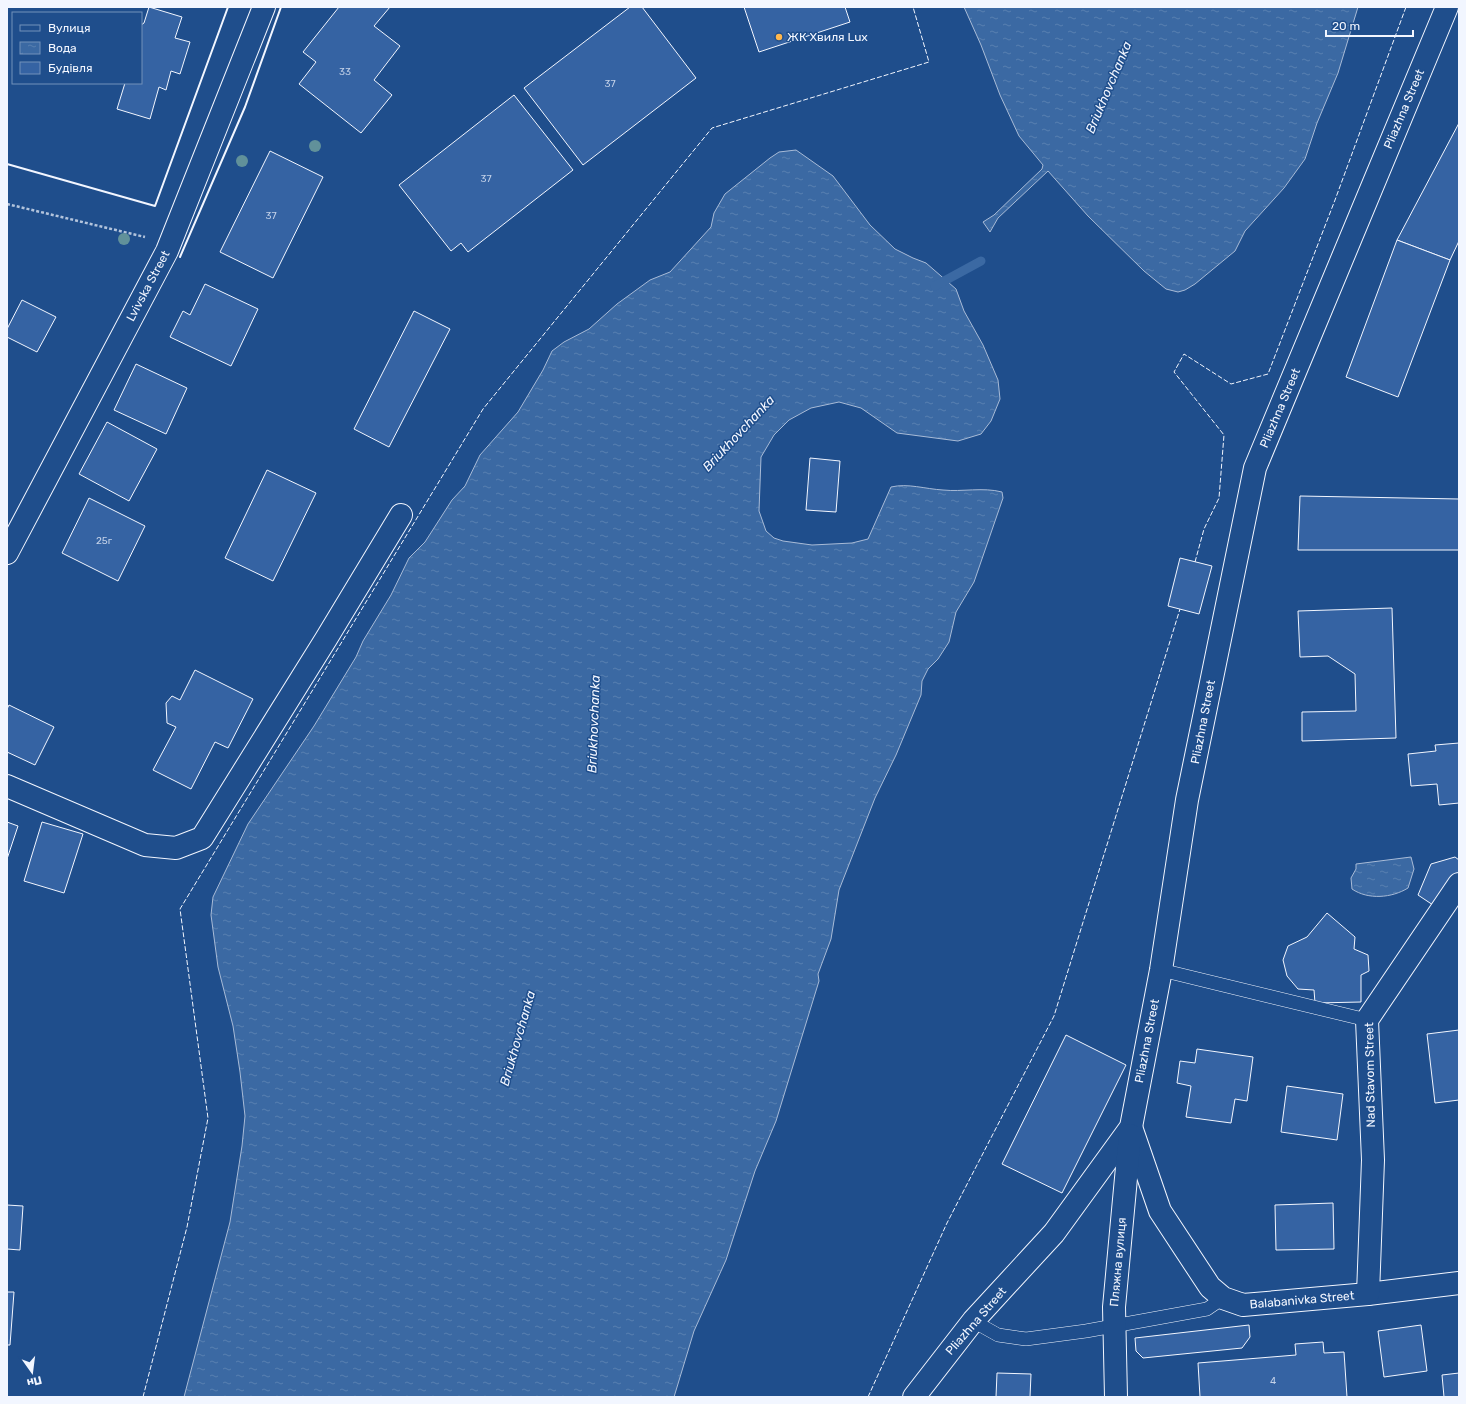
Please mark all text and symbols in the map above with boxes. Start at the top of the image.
legend [12,12,142,84]
scale bar [1326,12,1413,38]
text: 20 m [1332,19,1360,33]
text: Вулиця [48,21,90,35]
place label: ЖК Хвиля Lux [787,30,868,44]
marker: ЖК Хвиля Lux [774,32,784,42]
water label: Briukhovchanka [1082,39,1135,135]
text: Вода [48,41,77,55]
text: Будівля [48,61,93,75]
house number: 33 [339,66,351,78]
street label: Pliazhna Street [1381,67,1427,151]
house number: 37 [604,78,616,90]
house number: 37 [480,173,492,185]
house number: 37 [265,210,277,222]
street label: Lvivska Street [123,248,173,324]
street label: Pliazhna Street [1257,366,1303,450]
water label: Briukhovchanka [699,392,778,474]
house number: 25г [96,535,113,547]
water label: Briukhovchanka [584,674,603,773]
street label: Pliazhna Street [1188,679,1218,765]
water label: Briukhovchanka [497,988,538,1087]
street label: Pliazhna Street [1132,998,1162,1084]
street label: Nad Stavom Street [1362,1022,1378,1128]
street label: Пляжна вулиця [1107,1217,1129,1307]
street label: Pliazhna Street [943,1284,1009,1358]
street label: Balabanivka Street [1249,1288,1355,1312]
north arrow [12,1352,52,1392]
text: Пн [25,1373,43,1389]
house number: 4 [1270,1375,1276,1387]

